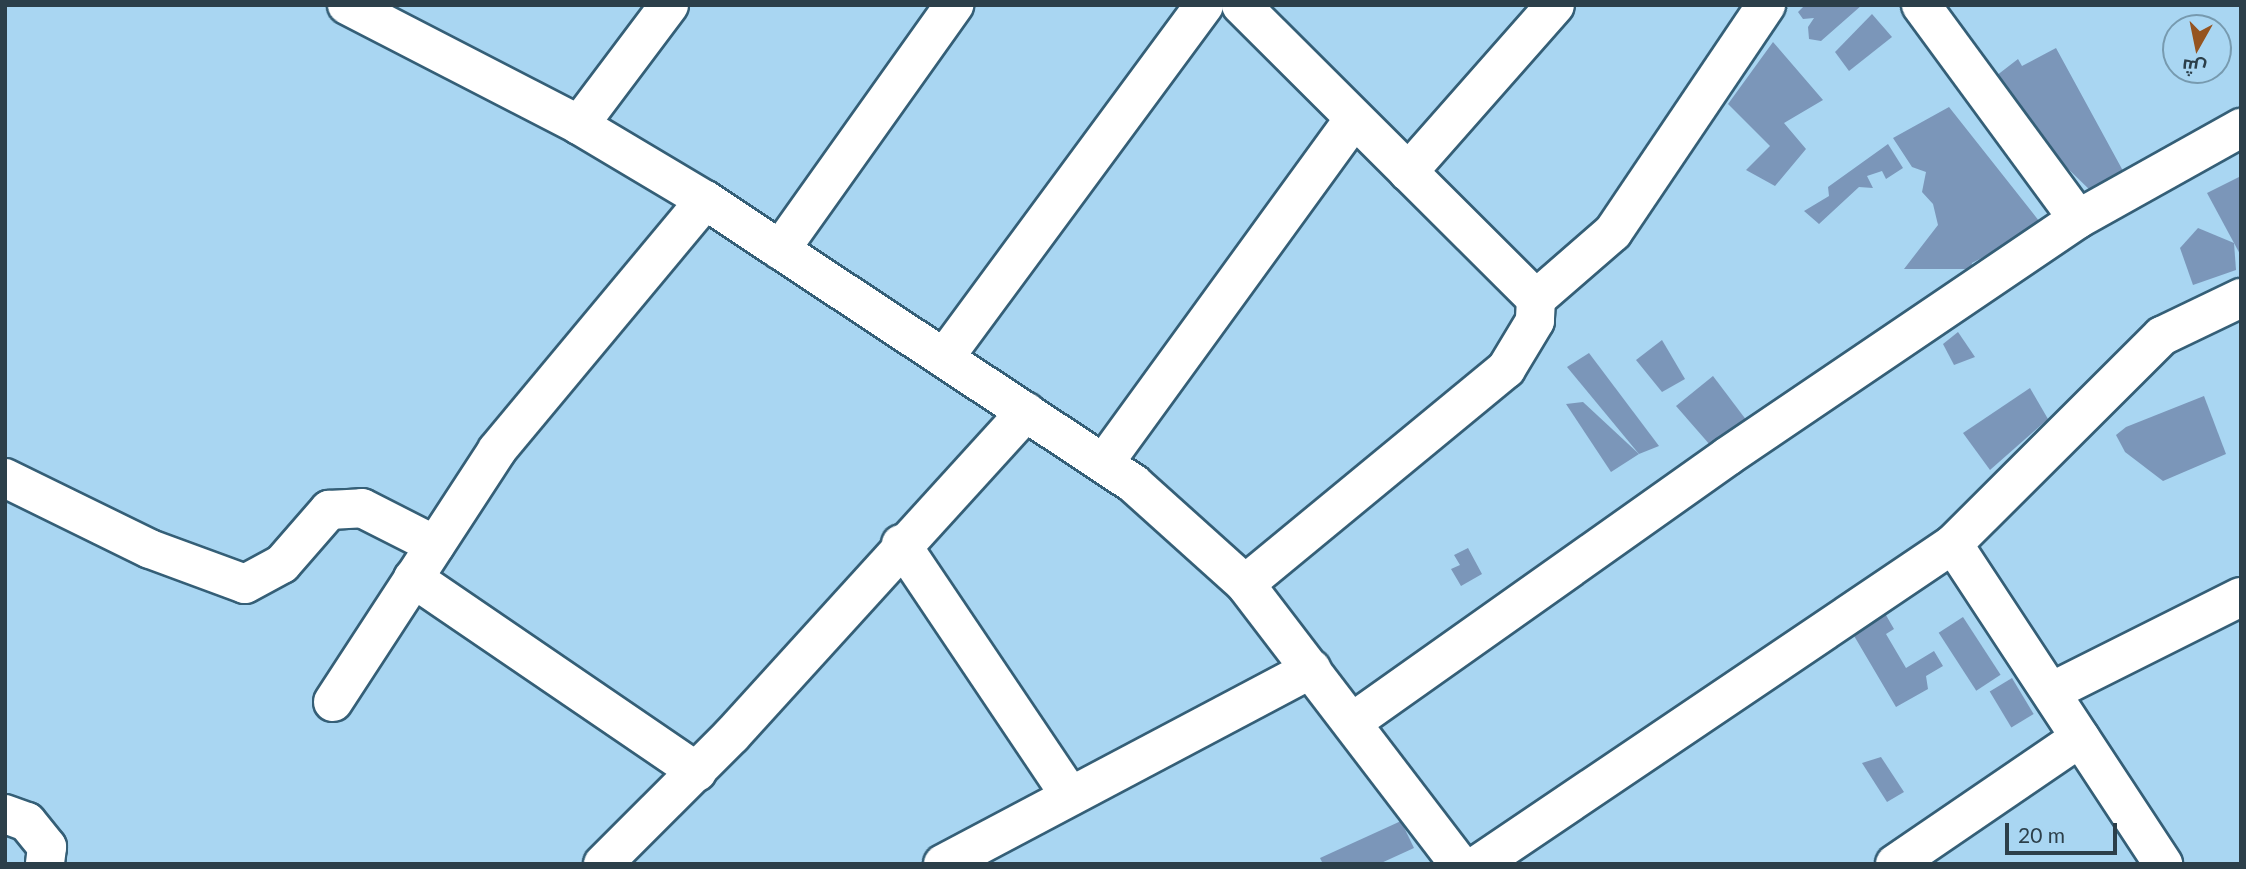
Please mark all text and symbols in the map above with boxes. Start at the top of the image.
north arrow [2162,14,2232,84]
text: ش [2180,55,2208,82]
scale bar [2008,810,2120,854]
text: 20 m [2018,822,2065,847]

